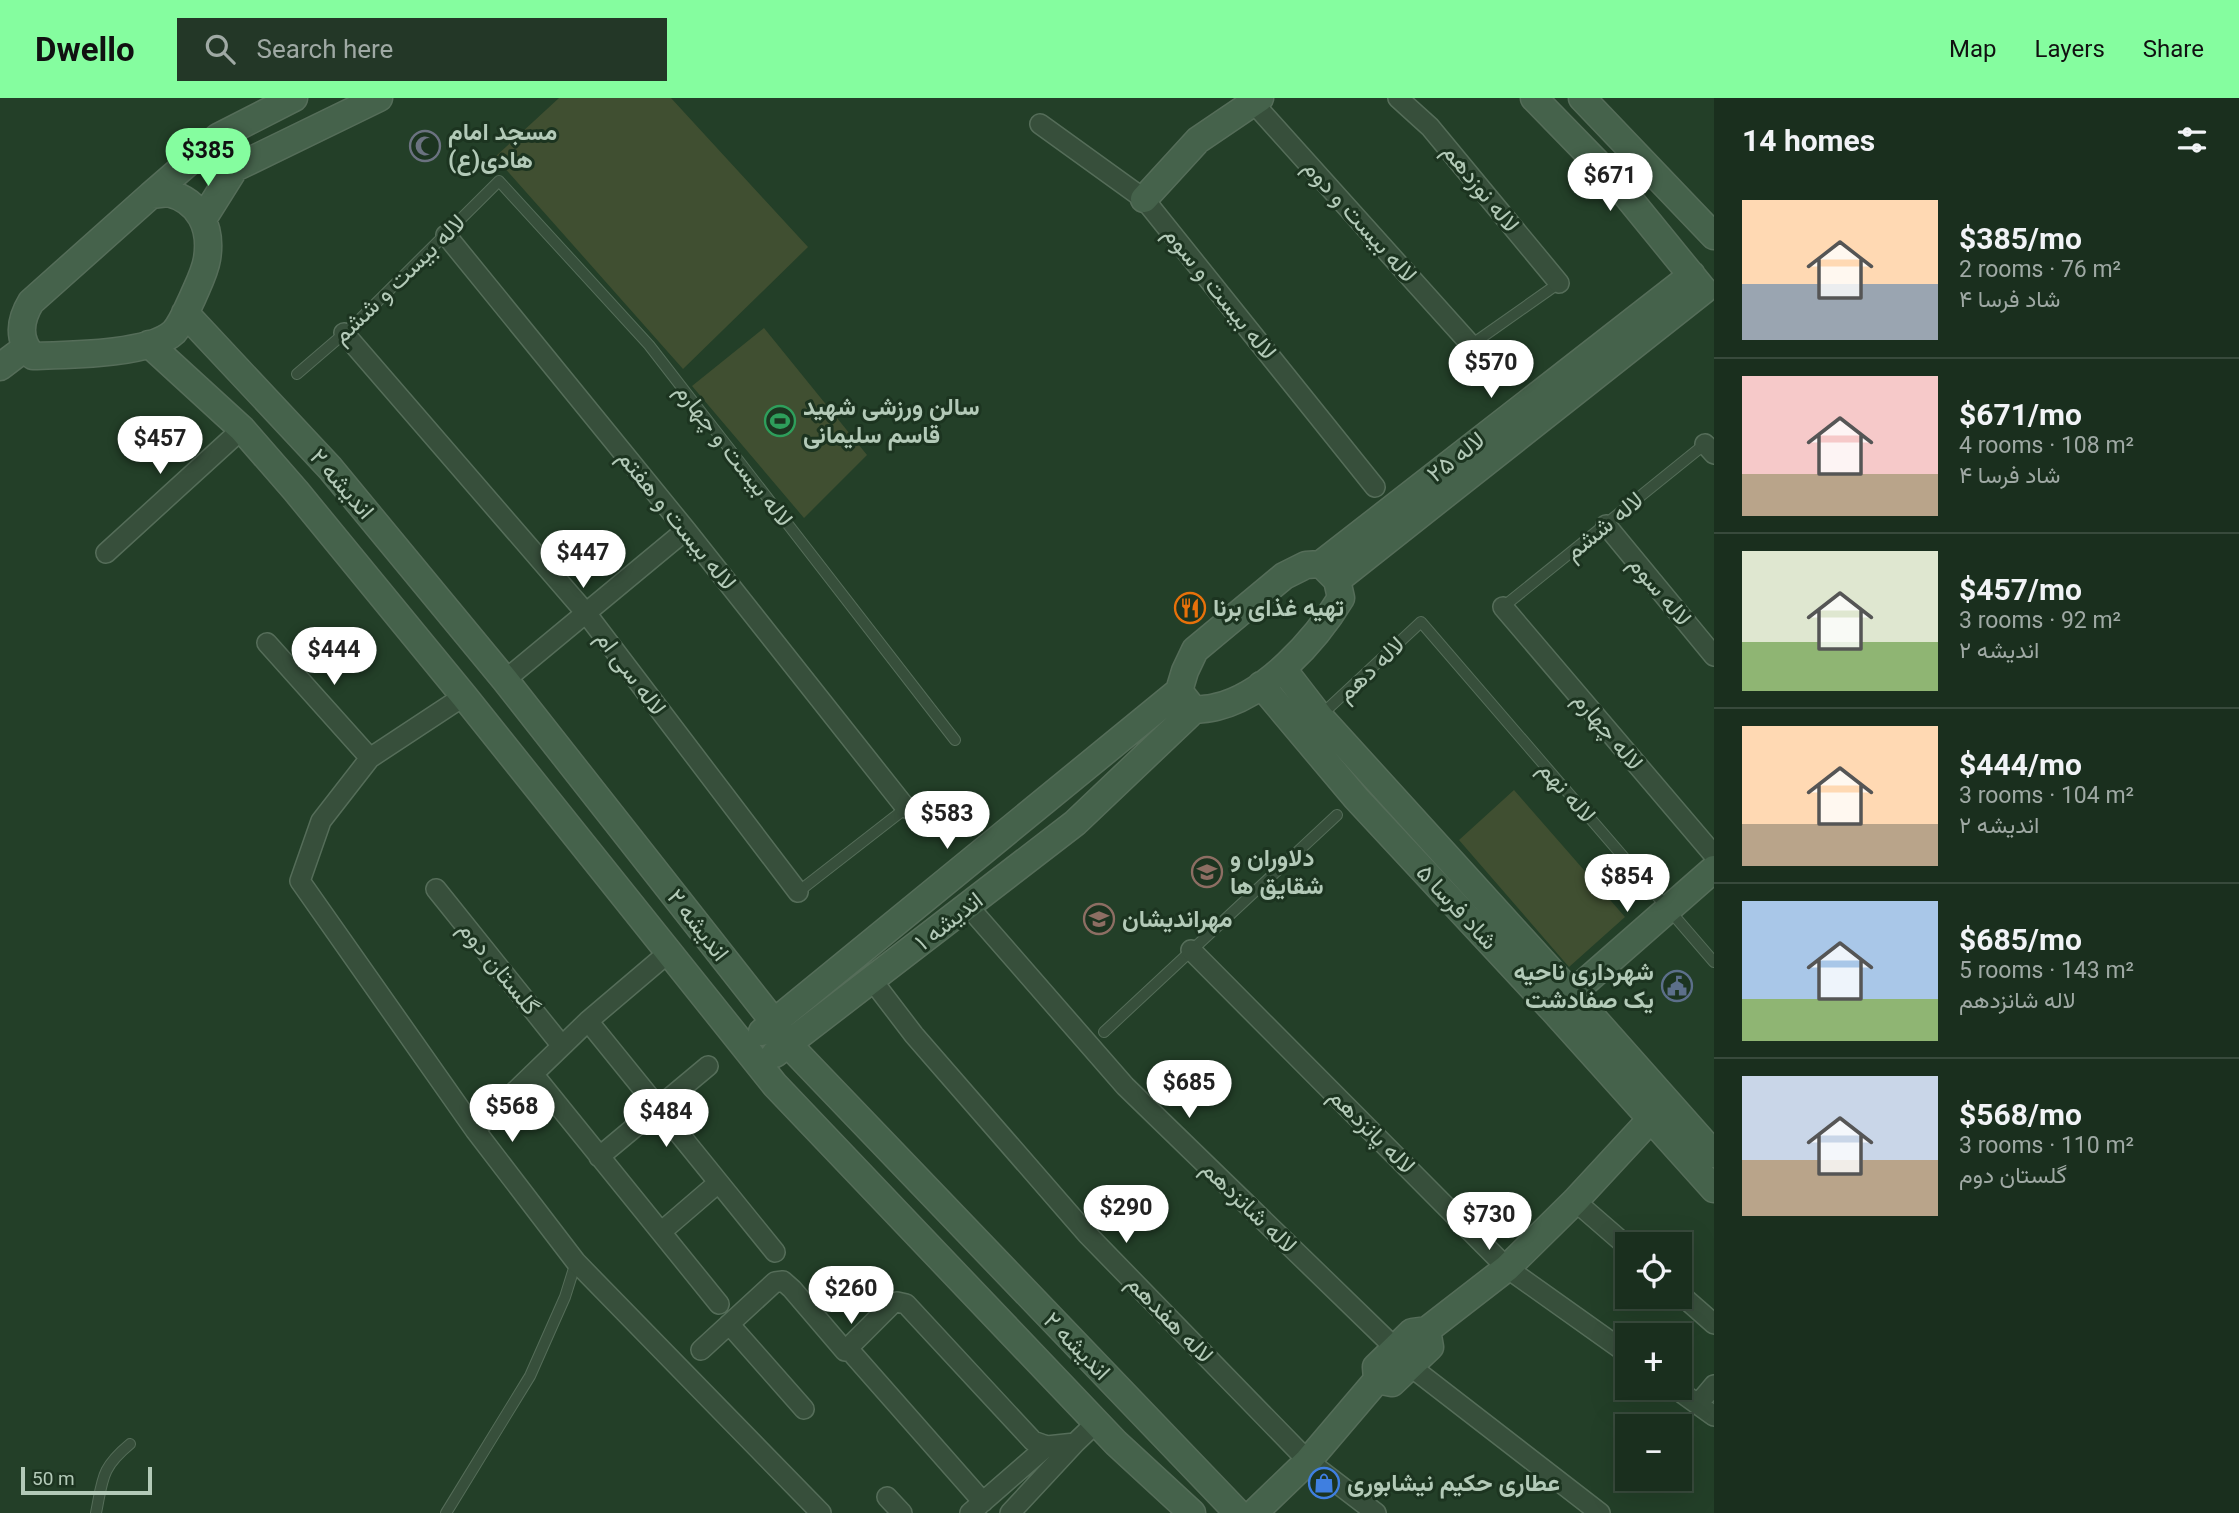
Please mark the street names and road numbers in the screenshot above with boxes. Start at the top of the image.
street label: لاله نوزدهم [1435,138,1525,239]
street label: لاله بیست و دوم [1296,154,1423,290]
street label: لاله بیست و ششم [327,208,473,351]
street label: لاله بیست و سوم [1156,221,1282,367]
street label: لاله بیست و چهارم [668,378,799,534]
street label: لاله ۲۵ [1422,426,1490,488]
street label: اندیشه ۲ [304,443,380,525]
street label: لاله بیست و هفتم [610,444,742,597]
street label: لاله ششم [1559,486,1650,568]
street label: لاله سوم [1621,550,1697,633]
street label: لاله سی ام [588,625,672,722]
street label: لاله دهم [1331,631,1412,709]
street label: لاله چهارم [1566,686,1649,777]
street label: لاله نهم [1531,755,1602,830]
street label: شاد فرسا ۵ [1410,859,1503,956]
street label: اندیشه ۲ [661,883,735,967]
street label: اندیشه ۱ [910,886,988,956]
street label: گلستان دوم [451,915,545,1022]
street label: لاله پانزدهم [1322,1082,1421,1181]
street label: لاله شانزدهم [1194,1155,1303,1261]
street label: لاله هفدهم [1120,1269,1219,1370]
street label: اندیشه ۲ [1038,1306,1116,1386]

